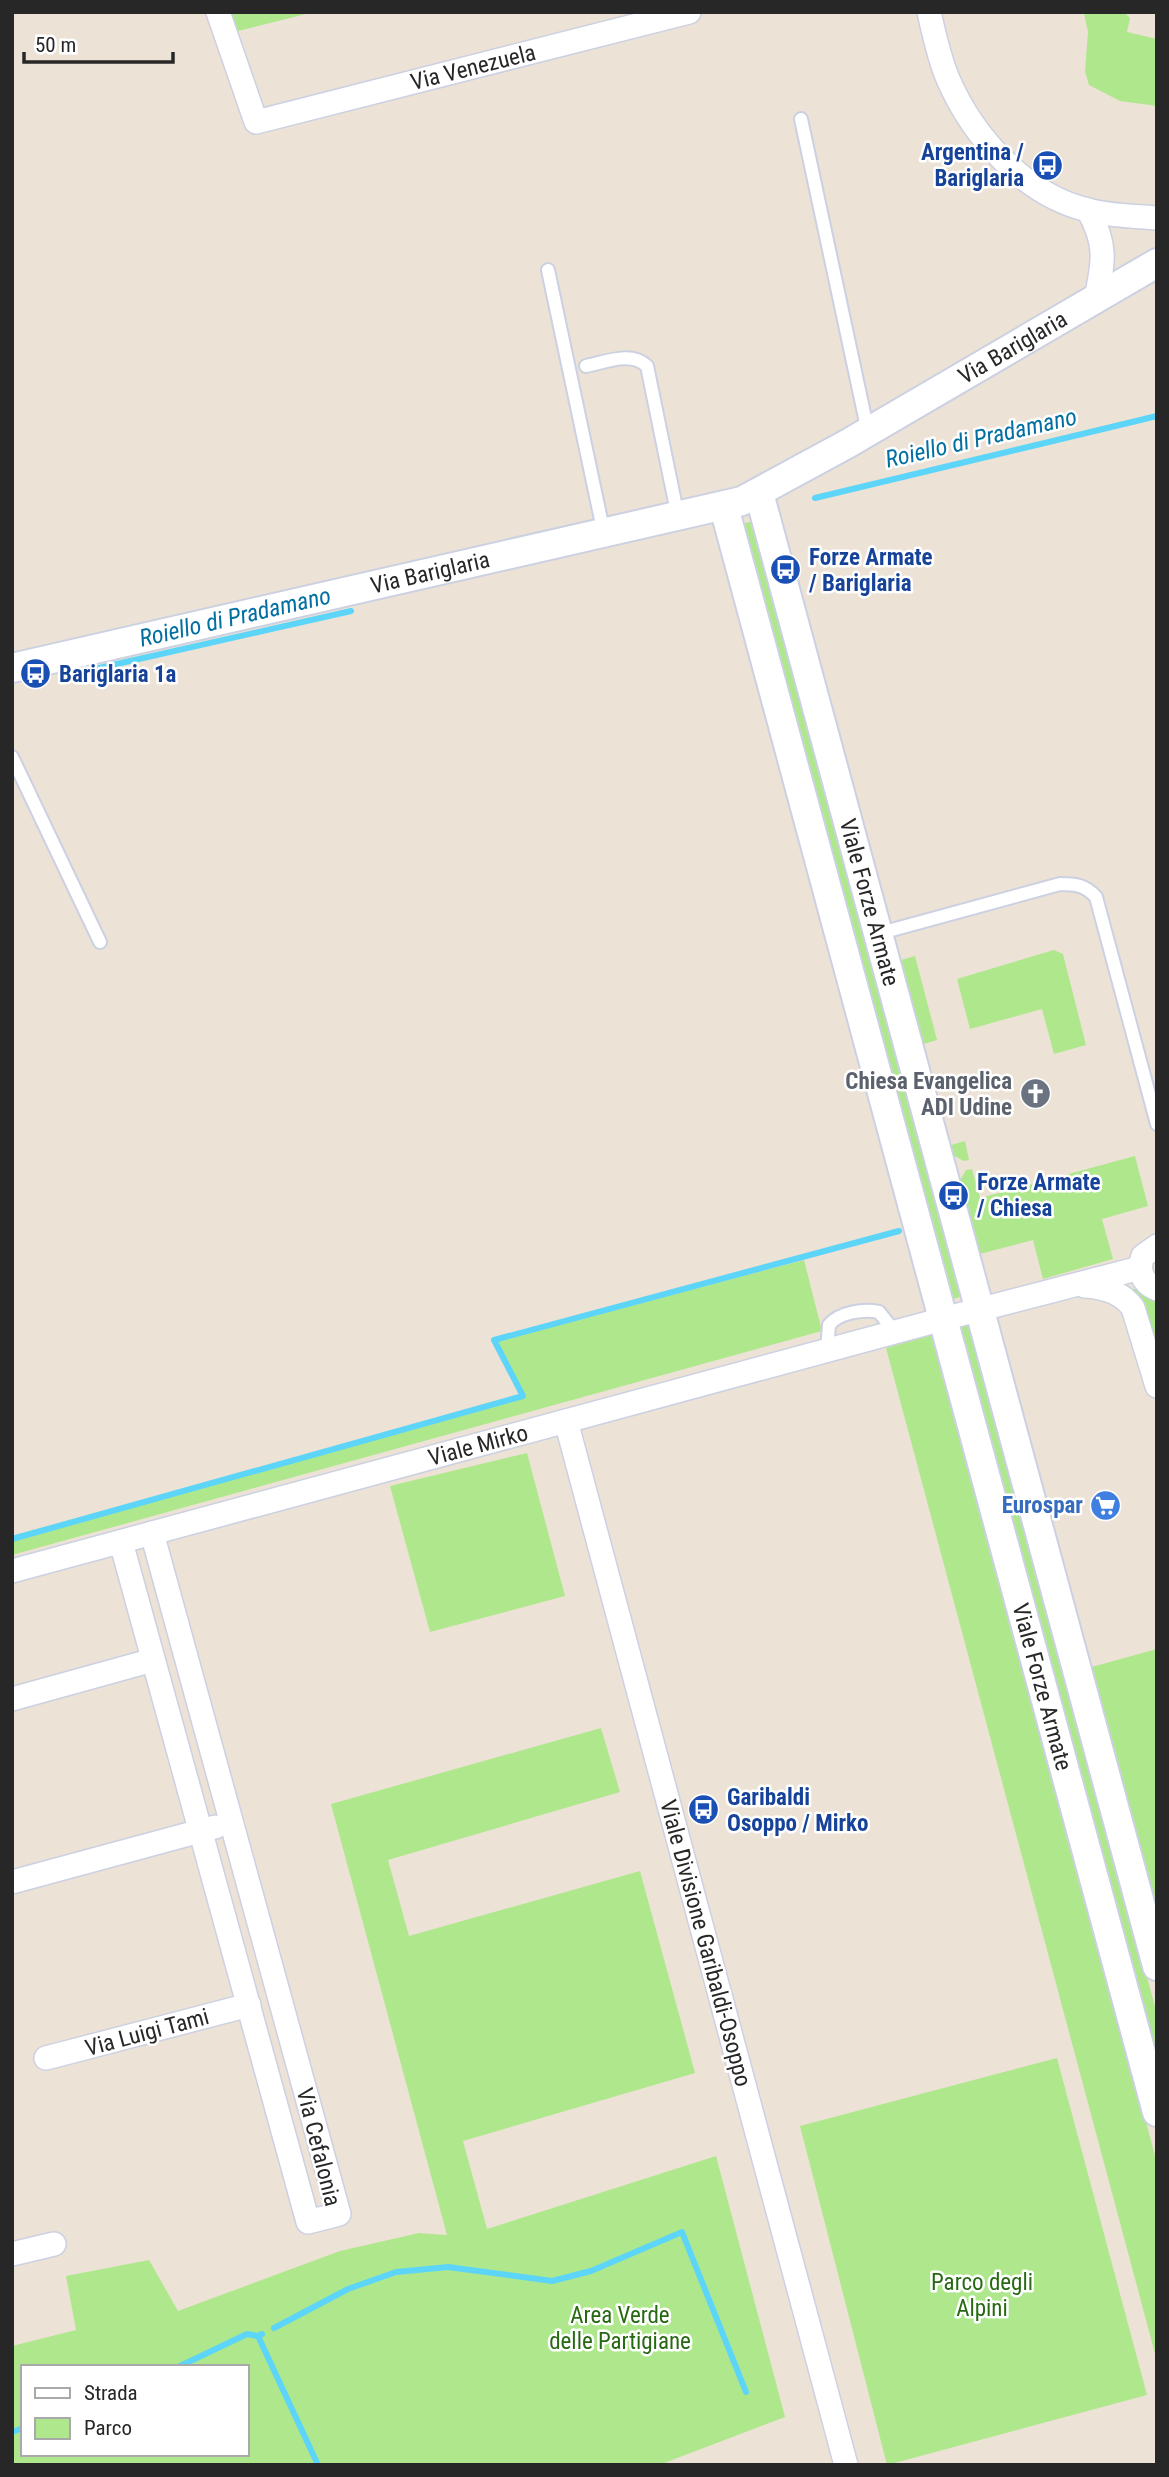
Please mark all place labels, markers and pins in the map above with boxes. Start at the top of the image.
place label: Argentina / Bariglaria [921,139,1024,192]
bus stop icon: Argentina / Bariglaria [1030,148,1064,182]
place label: Forze Armate / Bariglaria [808,544,933,597]
bus stop icon: Forze Armate / Bariglaria [769,553,803,587]
bus stop icon: Bariglaria 1a [19,657,53,691]
place label: Bariglaria 1a [59,661,177,688]
place label: Chiesa Evangelica ADI Udine [845,1068,1012,1121]
church icon: Chiesa Evangelica ADI Udine [1018,1077,1052,1111]
place label: Forze Armate / Chiesa [976,1169,1101,1222]
bus stop icon: Forze Armate / Chiesa [937,1178,971,1212]
supermarket icon: Eurospar [1089,1488,1123,1522]
place label: Eurospar [1002,1492,1083,1519]
place label: Garibaldi Osoppo / Mirko [727,1784,869,1837]
bus stop icon: Garibaldi Osoppo / Mirko [687,1793,721,1827]

